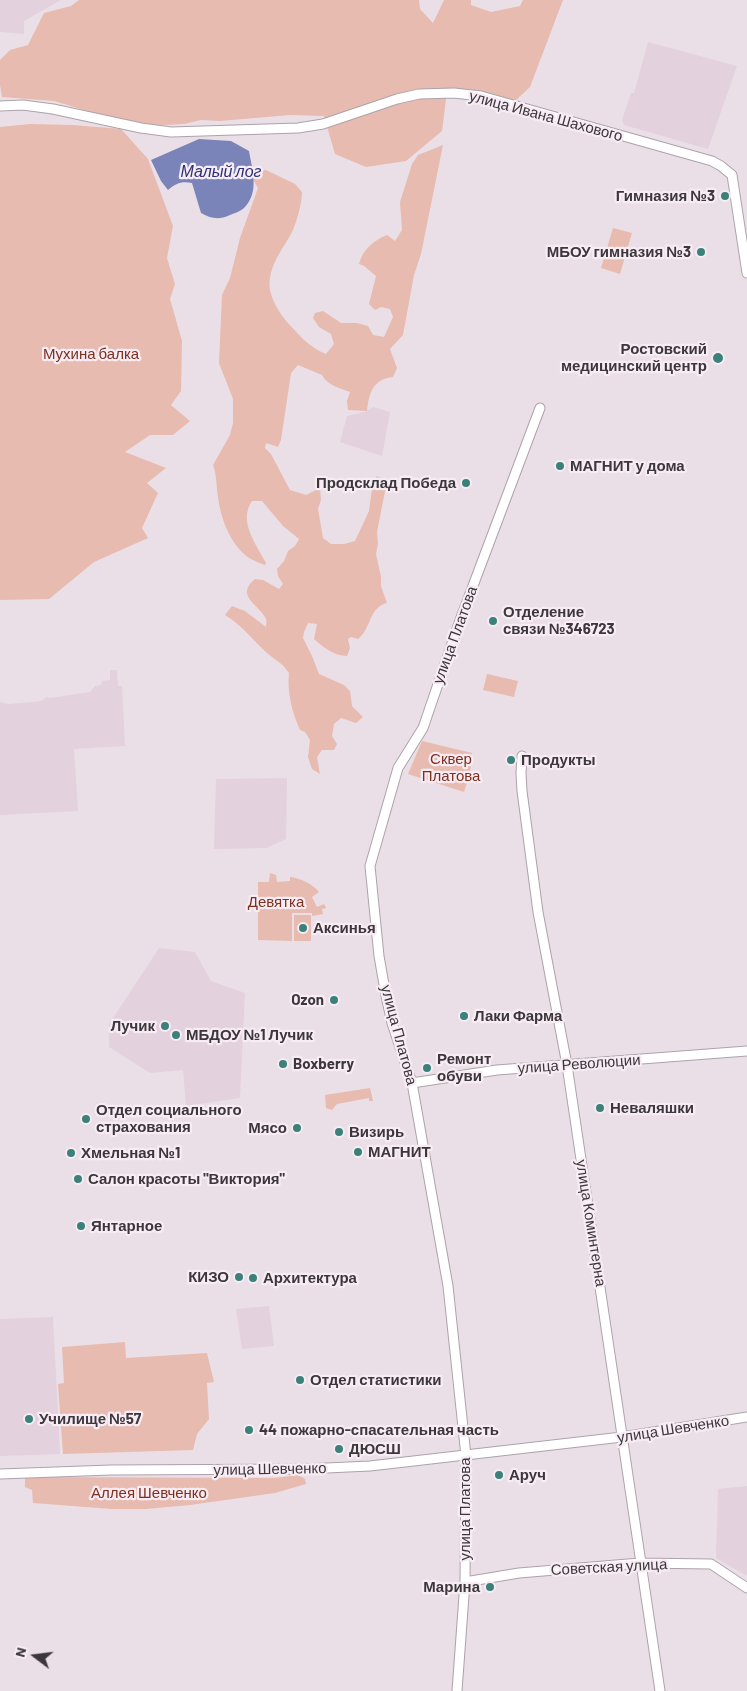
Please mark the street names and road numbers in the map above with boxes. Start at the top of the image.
street label: улица Ивана Шахового [467,87,625,145]
street label: улица Платова [429,584,481,686]
street label: улица Платова [377,983,421,1087]
street label: улица Революции [517,1051,641,1077]
street label: улица Коминтерна [572,1158,610,1288]
street label: улица Шевченко [616,1411,730,1447]
street label: улица Платова [456,1458,474,1560]
street label: улица Шевченко [213,1459,327,1479]
street label: Советская улица [550,1555,668,1579]

